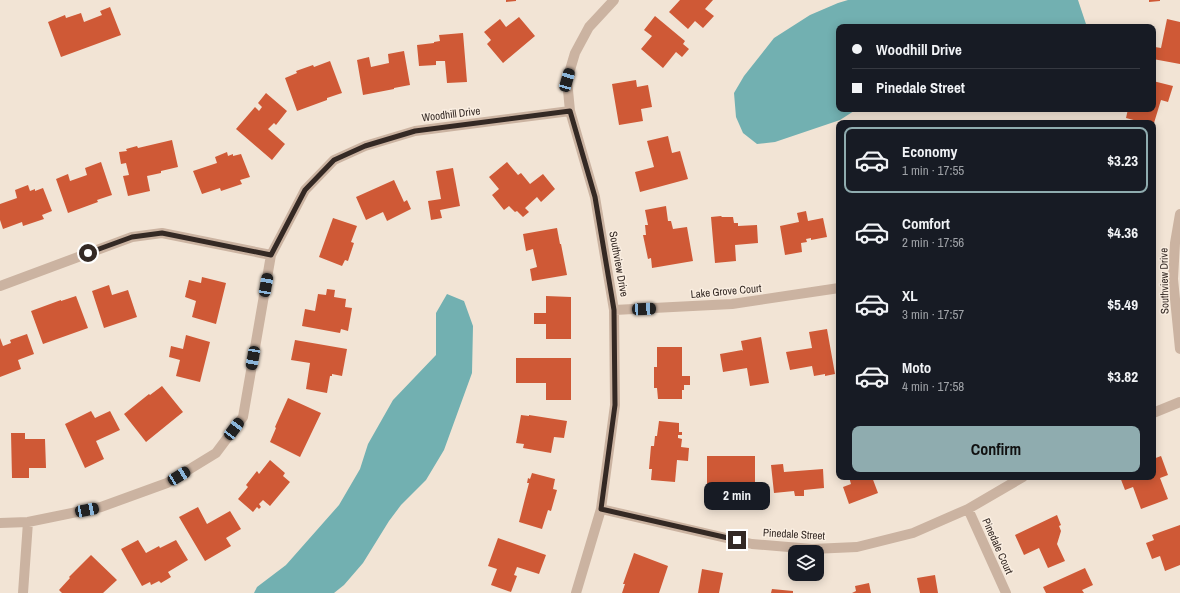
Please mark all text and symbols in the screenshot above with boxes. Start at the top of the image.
text: Woodhill Drive [876,39,962,60]
car [558,67,576,93]
text: Pinedale Street [876,77,965,98]
street label: Woodhill Drive [421,103,481,125]
text: Economy [902,141,957,162]
icon: car [854,142,890,178]
text: $3.23 [1107,150,1138,171]
text: 1 min · 17:55 [902,162,964,179]
text: Comfort [902,213,950,234]
icon: car [854,214,890,250]
text: $4.36 [1107,222,1138,243]
street label: Southview Drive [606,230,632,298]
text: 2 min · 17:56 [902,234,964,251]
route start [79,244,97,262]
street label: Southview Drive [1156,248,1172,314]
car [258,272,274,298]
street label: Lake Grove Court [690,281,763,301]
text: XL [902,285,918,306]
icon: car [854,286,890,322]
text: $5.49 [1107,294,1138,315]
car [632,302,656,316]
text: 3 min · 17:57 [902,306,964,323]
car [245,345,261,371]
text: Moto [902,357,931,378]
icon: car [854,358,890,394]
text: $3.82 [1107,366,1138,387]
text: 4 min · 17:58 [902,378,964,395]
car [222,416,246,442]
button: Confirm [852,426,1140,472]
car [166,465,192,487]
callout: 2 min [704,482,770,510]
text: 2 min [723,487,751,504]
car [74,502,100,518]
street label: Pinedale Court [979,516,1017,577]
street label: Pinedale Street [763,525,826,543]
route end [728,531,746,549]
map controls [788,545,824,581]
button: layers [788,545,824,581]

